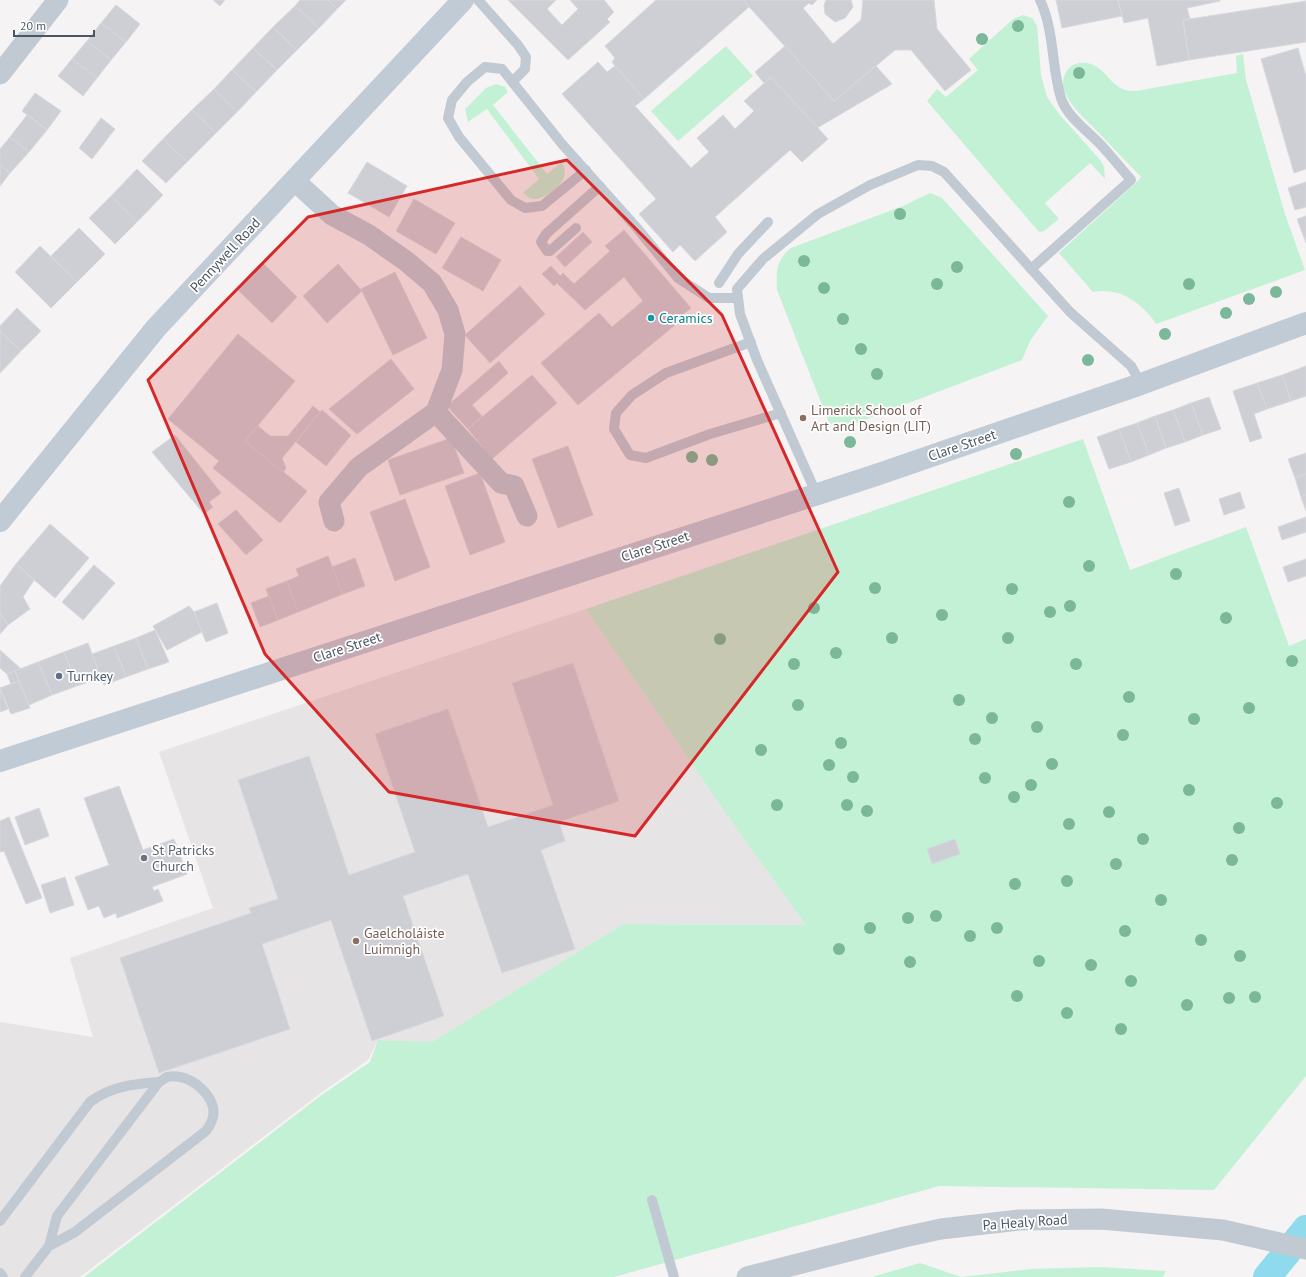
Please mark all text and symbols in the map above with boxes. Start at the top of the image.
scale bar [14,12,94,38]
text: 20 m [20,18,46,33]
street label: Pennywell Road [186,214,264,296]
place label: Ceramics [659,309,713,327]
marker: Ceramics [646,313,656,323]
place label: Limerick School of Art and Design (LIT) [811,401,931,435]
marker: Limerick School of Art and Design (LIT) [798,413,808,423]
street label: Clare Street [926,425,998,465]
street label: Clare Street [619,526,691,565]
street label: Clare Street [311,627,383,666]
place label: Turnkey [67,667,114,685]
marker: Turnkey [54,671,64,681]
place label: St Patricks Church [152,841,214,875]
marker: St Patricks Church [139,853,149,863]
place label: Gaelcholáiste Luimnigh [364,924,445,958]
marker: Gaelcholáiste Luimnigh [351,936,361,946]
street label: Pa Healy Road [982,1210,1068,1234]

